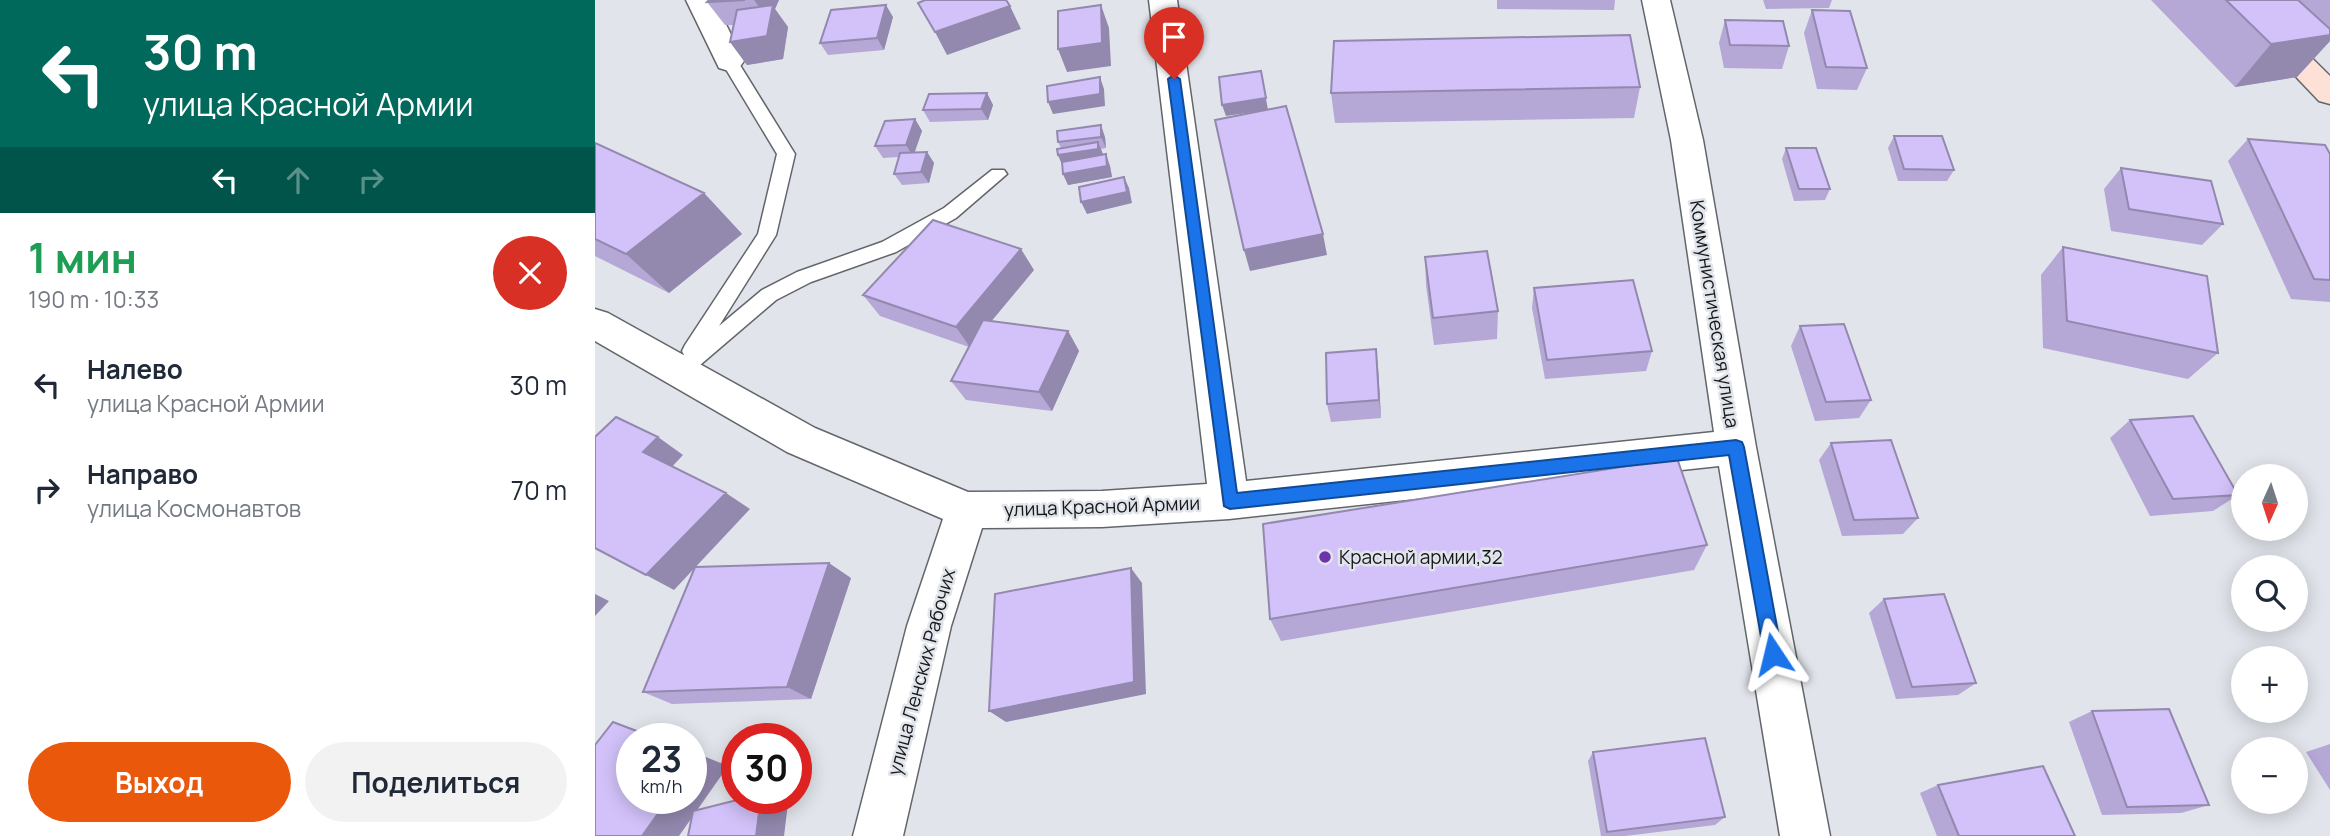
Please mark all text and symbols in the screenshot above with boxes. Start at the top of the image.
pin [1144,7,1204,79]
text: 30 m [143,18,258,85]
icon: arrive [1155,18,1193,56]
icon: left [28,28,119,119]
text: улица Красной Армии [143,82,473,126]
icon: left [206,161,244,199]
icon: ahead [279,161,317,199]
icon: right [352,161,390,199]
street label: Коммунистическая улица [1684,198,1746,430]
text: 1 мин [28,228,137,286]
button: close [493,236,567,310]
text: 190 m · 10:33 [28,283,159,315]
text: Налево [87,351,183,387]
icon: left [28,366,66,404]
text: 30 m [510,367,567,403]
text: улица Красной Армии [87,387,325,419]
text: Направо [87,456,198,492]
north arrow [2231,464,2308,541]
map controls [2231,464,2308,814]
icon: right [28,471,66,509]
text: 70 m [511,472,567,508]
street label: улица Красной Армии [1004,490,1200,522]
text: улица Космонавтов [87,492,301,524]
place label: Красной армии,32 [1339,544,1503,570]
marker: Красной армии,32 [1317,549,1333,565]
button: search [2231,555,2308,632]
street label: улица Ленских Рабочих [881,566,961,778]
position arrow [1736,617,1810,691]
button: + [2231,646,2308,723]
speed limit sign: 30 [721,723,812,814]
text: 23 [641,735,682,783]
button: − [2231,737,2308,814]
button: Выход [28,742,291,822]
button: Поделиться [305,742,567,822]
text: km/h [641,774,682,798]

